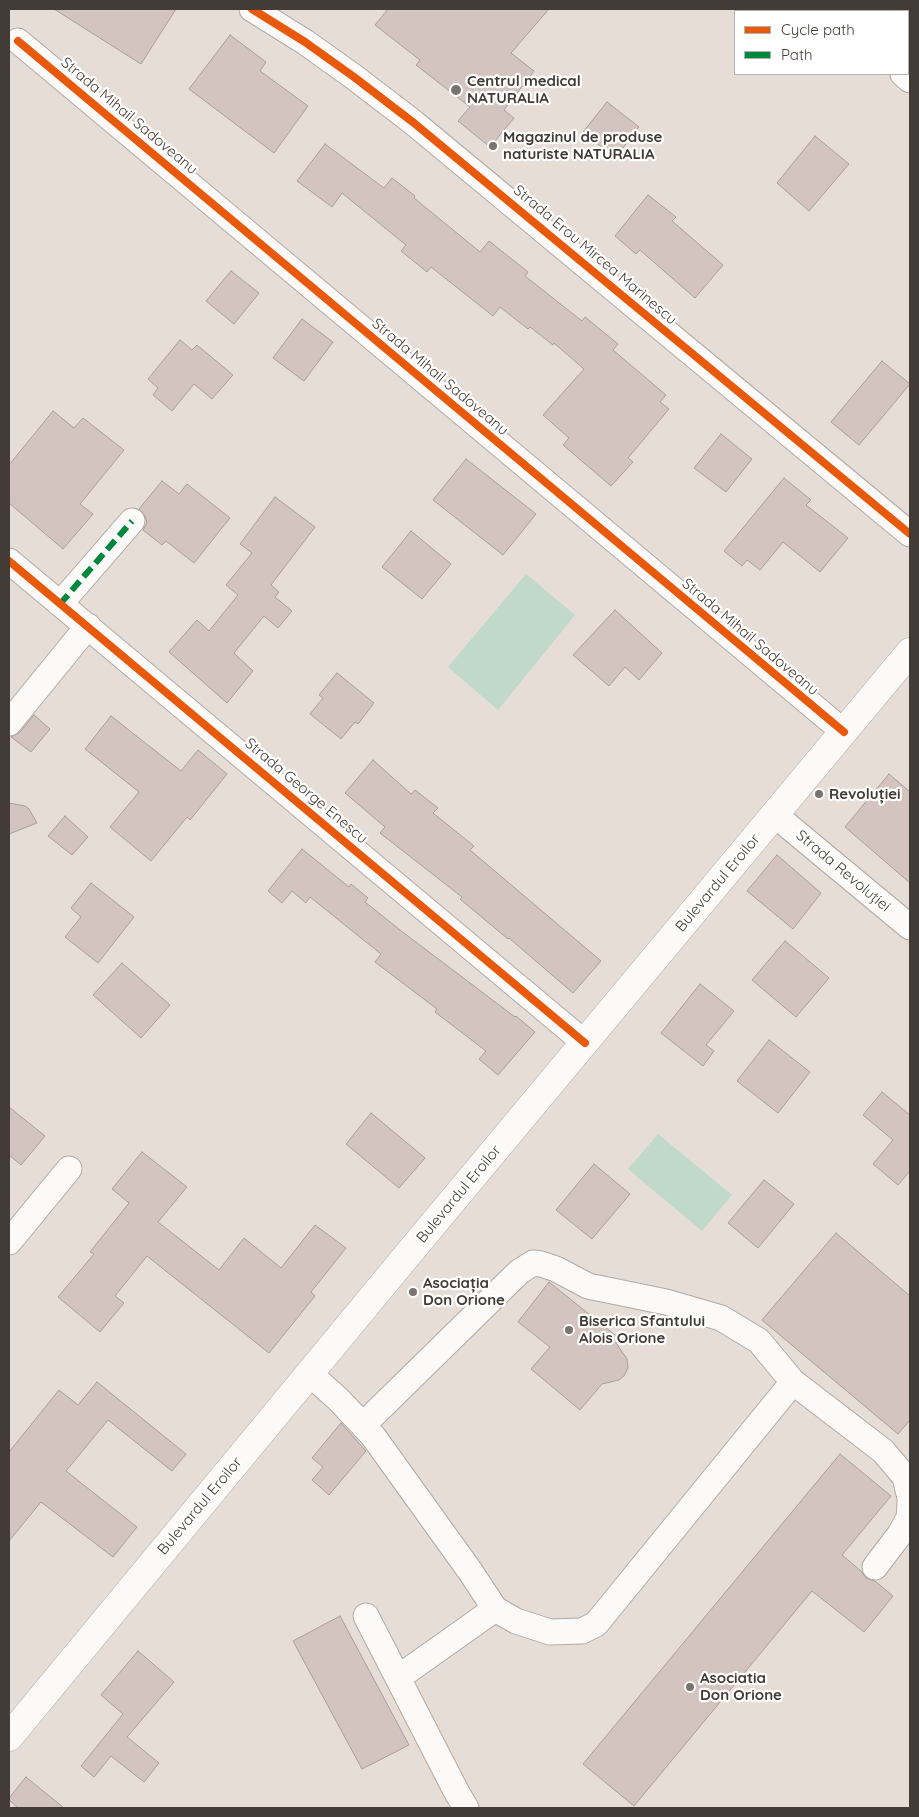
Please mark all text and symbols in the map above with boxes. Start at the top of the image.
legend [734,10,909,75]
text: Cycle path [781,20,855,39]
text: Path [781,45,813,64]
street label: Strada Mihail Sadoveanu [57,54,201,178]
place label: Centrul medical NATURALIA [467,72,581,107]
marker: Centrul medical NATURALIA [449,83,463,97]
place label: Magazinul de produse naturiste NATURALIA [503,128,662,163]
marker: Magazinul de produse naturiste NATURALIA [487,140,499,152]
street label: Strada Erou Mircea Marinescu [510,181,680,329]
street label: Strada Mihail Sadoveanu [368,315,512,439]
street label: Strada Mihail Sadoveanu [678,575,822,699]
street label: Strada George Enescu [241,734,371,848]
place label: Revoluției [829,785,901,803]
marker: Revoluției [813,788,825,800]
street label: Strada Revoluției [792,826,894,916]
street label: Bulevardul Eroilor [672,830,764,936]
street label: Bulevardul Eroilor [413,1141,505,1247]
place label: Asociația Don Orione [423,1274,505,1309]
marker: Asociația Don Orione [407,1286,419,1298]
place label: Biserica Sfantului Alois Orione [579,1312,705,1347]
marker: Biserica Sfantului Alois Orione [563,1324,575,1336]
street label: Bulevardul Eroilor [154,1453,246,1559]
place label: Asociatia Don Orione [700,1669,782,1704]
marker: Asociatia Don Orione [684,1681,696,1693]

